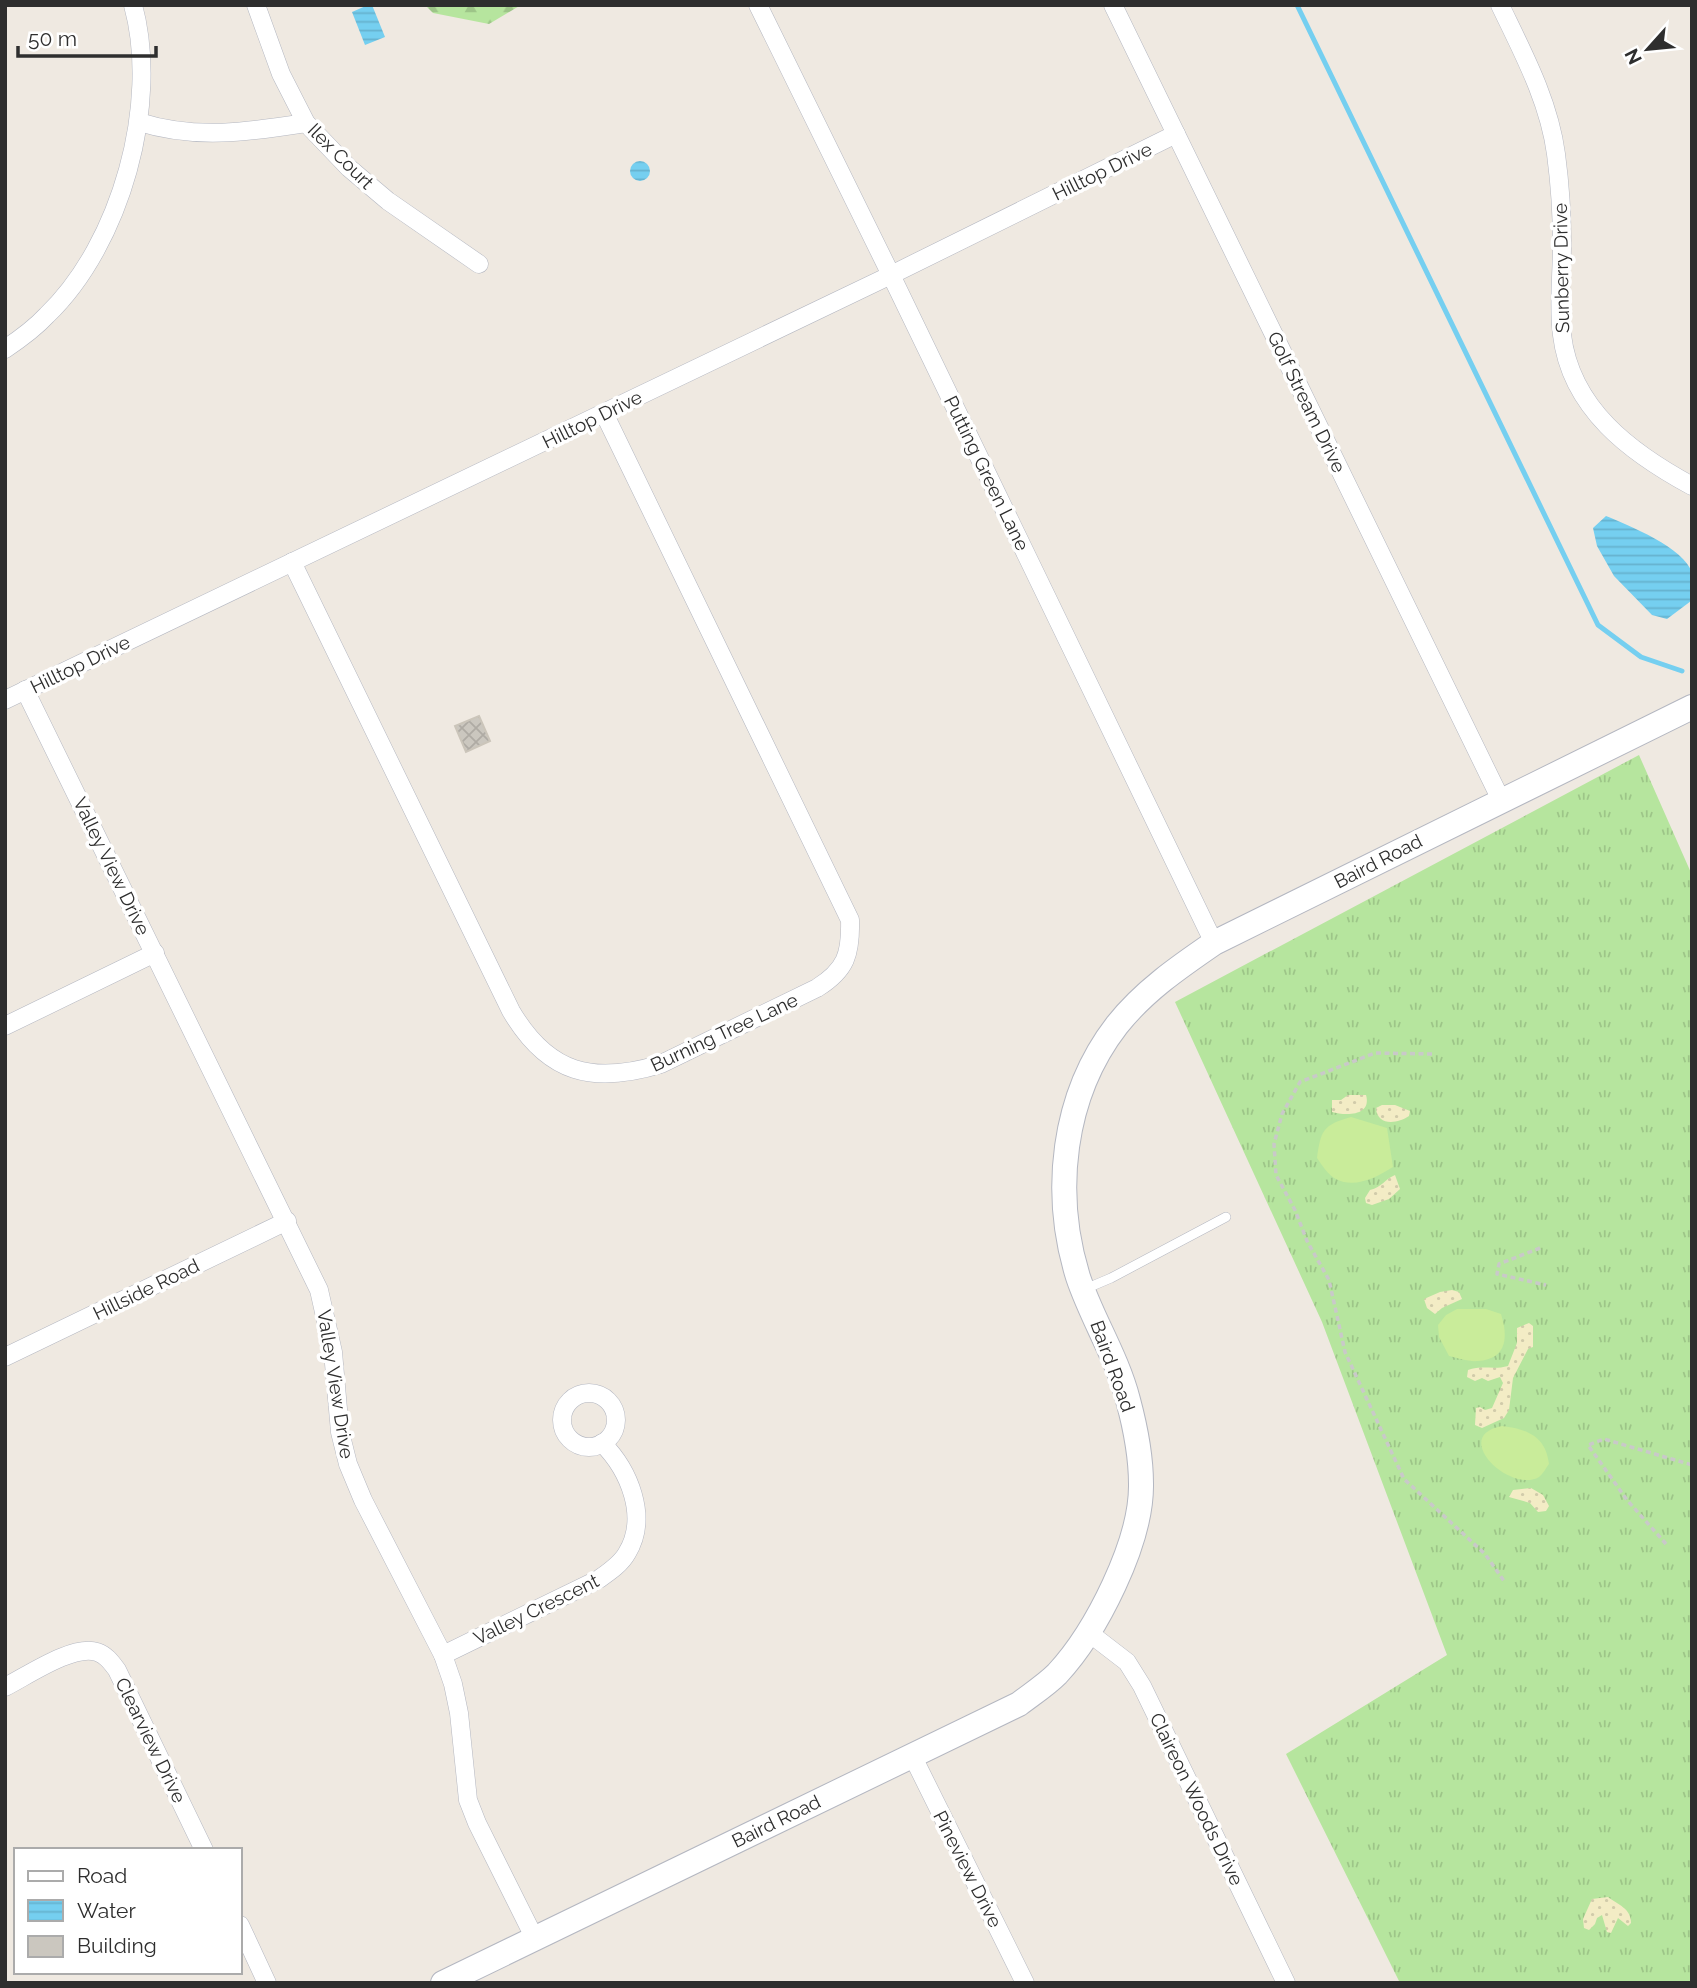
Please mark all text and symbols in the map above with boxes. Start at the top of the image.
scale bar [18,14,156,58]
north arrow [1613,14,1683,84]
text: 50 m [28,26,77,51]
text: N [1620,45,1646,68]
street label: Ilex Court [304,119,379,194]
street label: Hilltop Drive [1049,137,1155,205]
street label: Sunberry Drive [1549,203,1573,333]
street label: Golf Stream Drive [1263,328,1351,476]
street label: Hilltop Drive [539,385,645,453]
street label: Putting Green Lane [940,392,1034,554]
street label: Hilltop Drive [27,630,133,698]
street label: Valley View Drive [69,794,155,938]
street label: Baird Road [1330,829,1426,893]
street label: Burning Tree Lane [647,988,801,1076]
street label: Hillside Road [89,1254,203,1324]
street label: Valley View Drive [313,1308,359,1460]
street label: Baird Road [1086,1317,1140,1415]
street label: Valley Crescent [470,1569,603,1649]
street label: Clearview Drive [111,1674,191,1806]
street label: Claireon Woods Drive [1146,1709,1248,1889]
street label: Baird Road [728,1790,824,1852]
street label: Pineview Drive [929,1807,1007,1931]
legend [14,1848,242,1974]
text: Road [77,1863,127,1888]
text: Water [77,1898,136,1923]
text: Building [77,1933,157,1958]

